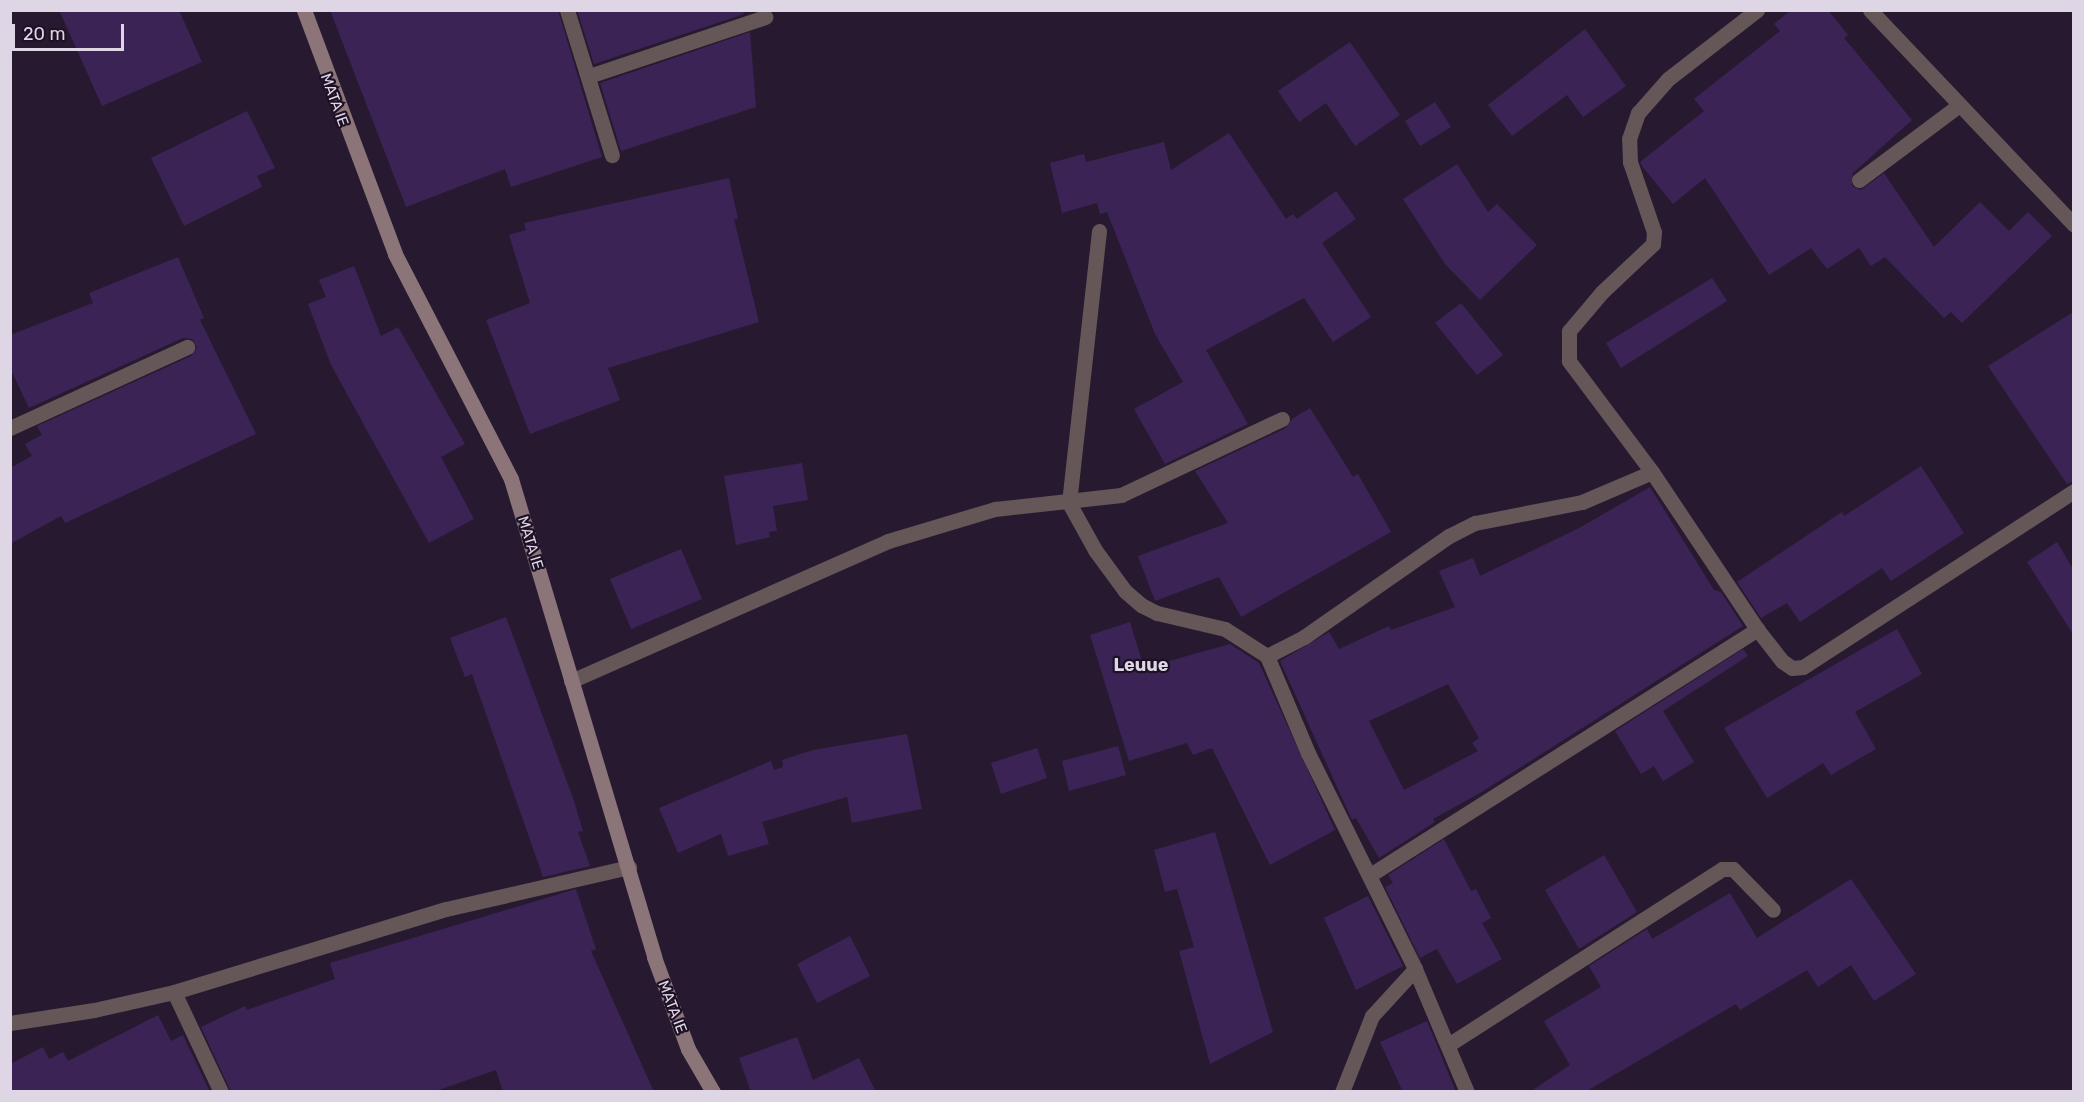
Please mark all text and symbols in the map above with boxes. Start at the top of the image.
scale bar [15,12,128,50]
text: 20 m [23,23,65,45]
street label: MATA IE [316,71,352,129]
street label: MATA IE [513,514,547,572]
district label: Leuue [1113,654,1169,676]
street label: MATA IE [654,978,690,1036]

